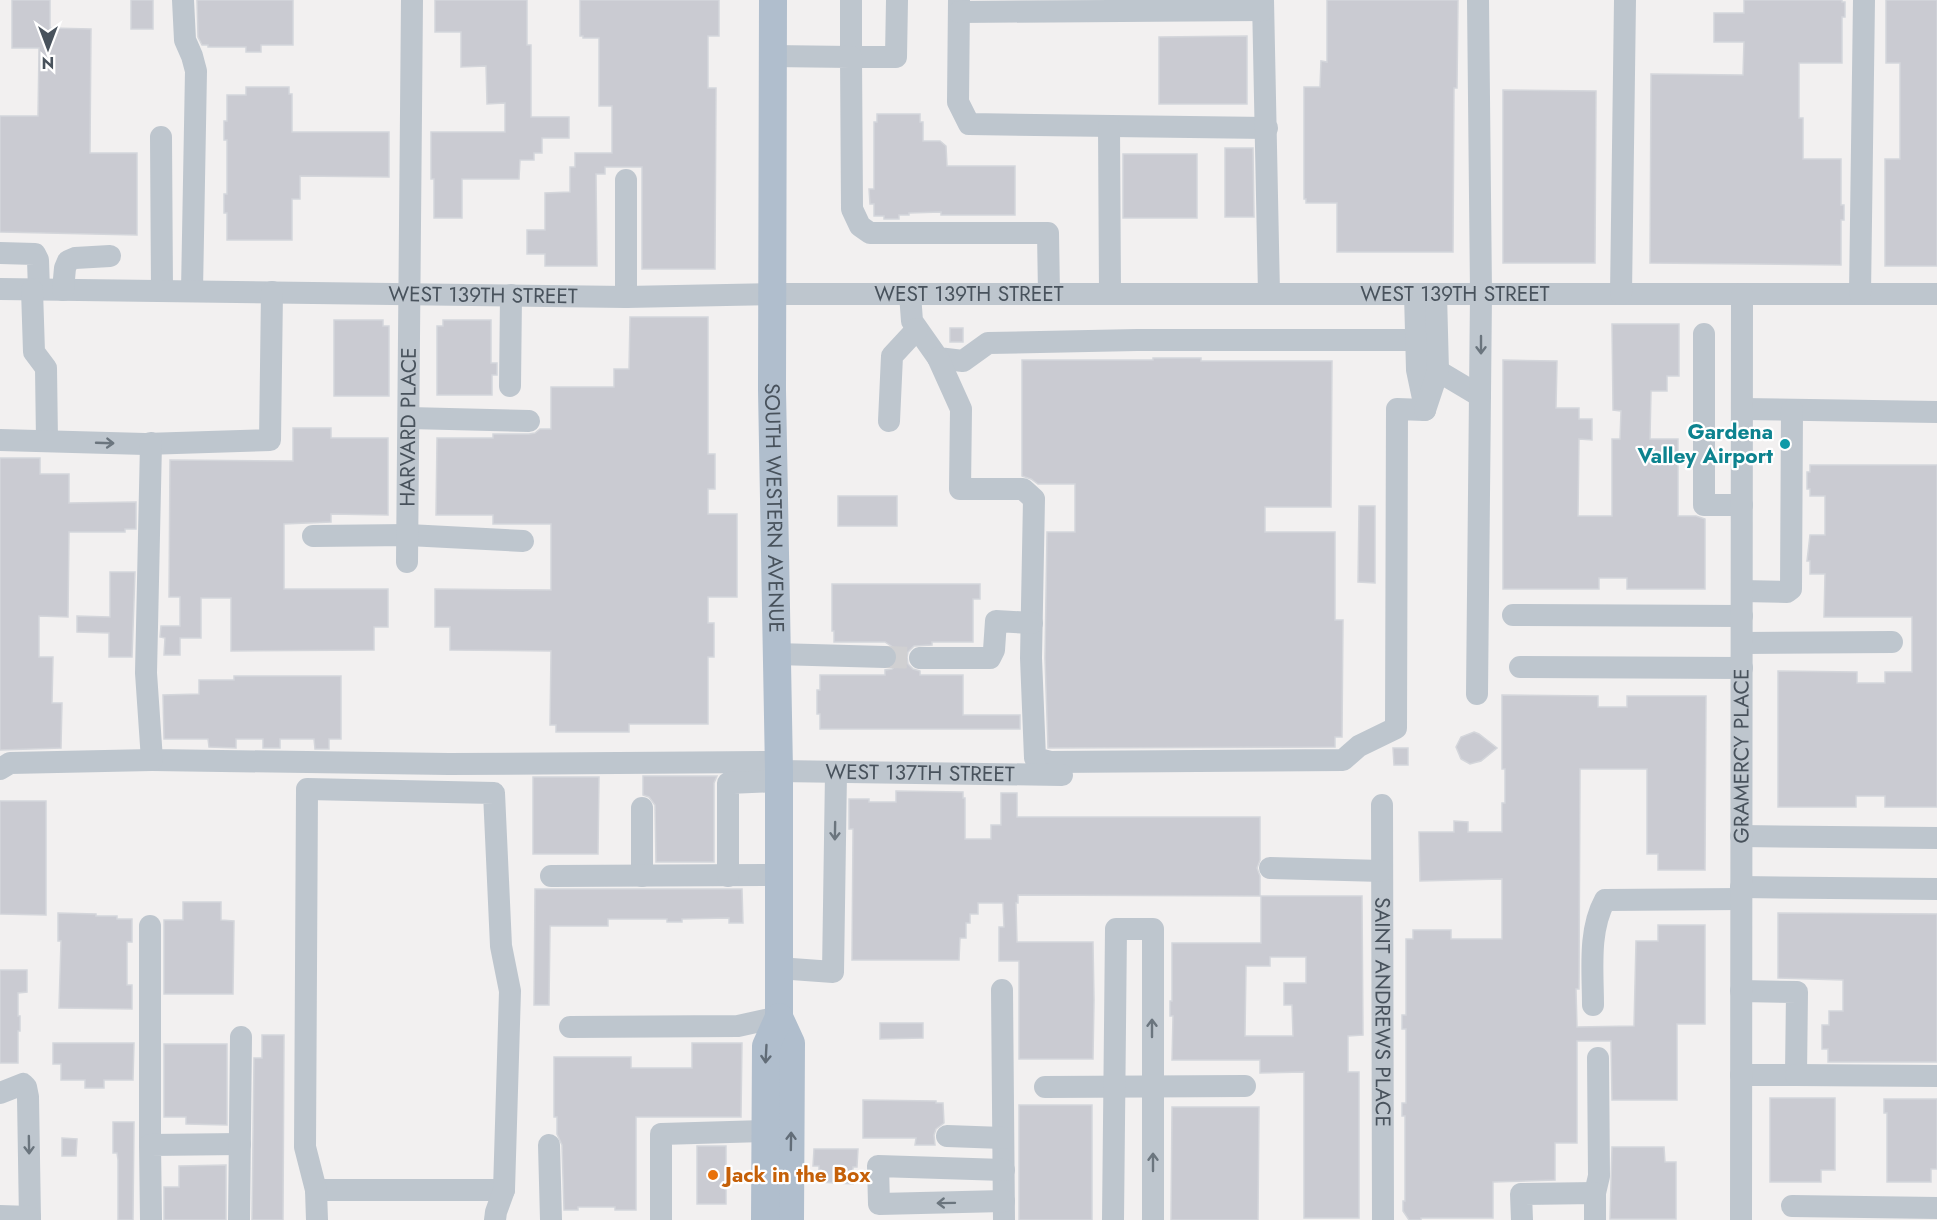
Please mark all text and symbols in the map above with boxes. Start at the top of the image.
north arrow [18,18,78,78]
text: N [42,51,54,74]
street label: WEST 139TH STREET [388,279,578,311]
street label: WEST 139TH STREET [874,279,1064,309]
street label: WEST 139TH STREET [1360,279,1550,309]
one-way arrow [1475,334,1487,354]
street label: HARVARD PLACE [392,347,424,507]
street label: SOUTH WESTERN AVENUE [757,383,791,633]
place label: Gardena Valley Airport [1637,417,1773,471]
one-way arrow [95,437,115,448]
marker: Gardena Valley Airport [1778,437,1792,451]
street label: GRAMERCY PLACE [1726,669,1757,843]
street label: WEST 137TH STREET [825,757,1015,789]
one-way arrow [830,821,841,841]
street label: SAINT ANDREWS PLACE [1367,897,1398,1127]
one-way arrow [1146,1018,1158,1038]
one-way arrow [761,1043,772,1063]
one-way arrow [785,1131,797,1151]
one-way arrow [23,1135,35,1155]
one-way arrow [1147,1152,1159,1172]
place label: Jack in the Box [721,1160,871,1190]
marker: Jack in the Box [706,1168,720,1182]
one-way arrow [936,1197,956,1208]

